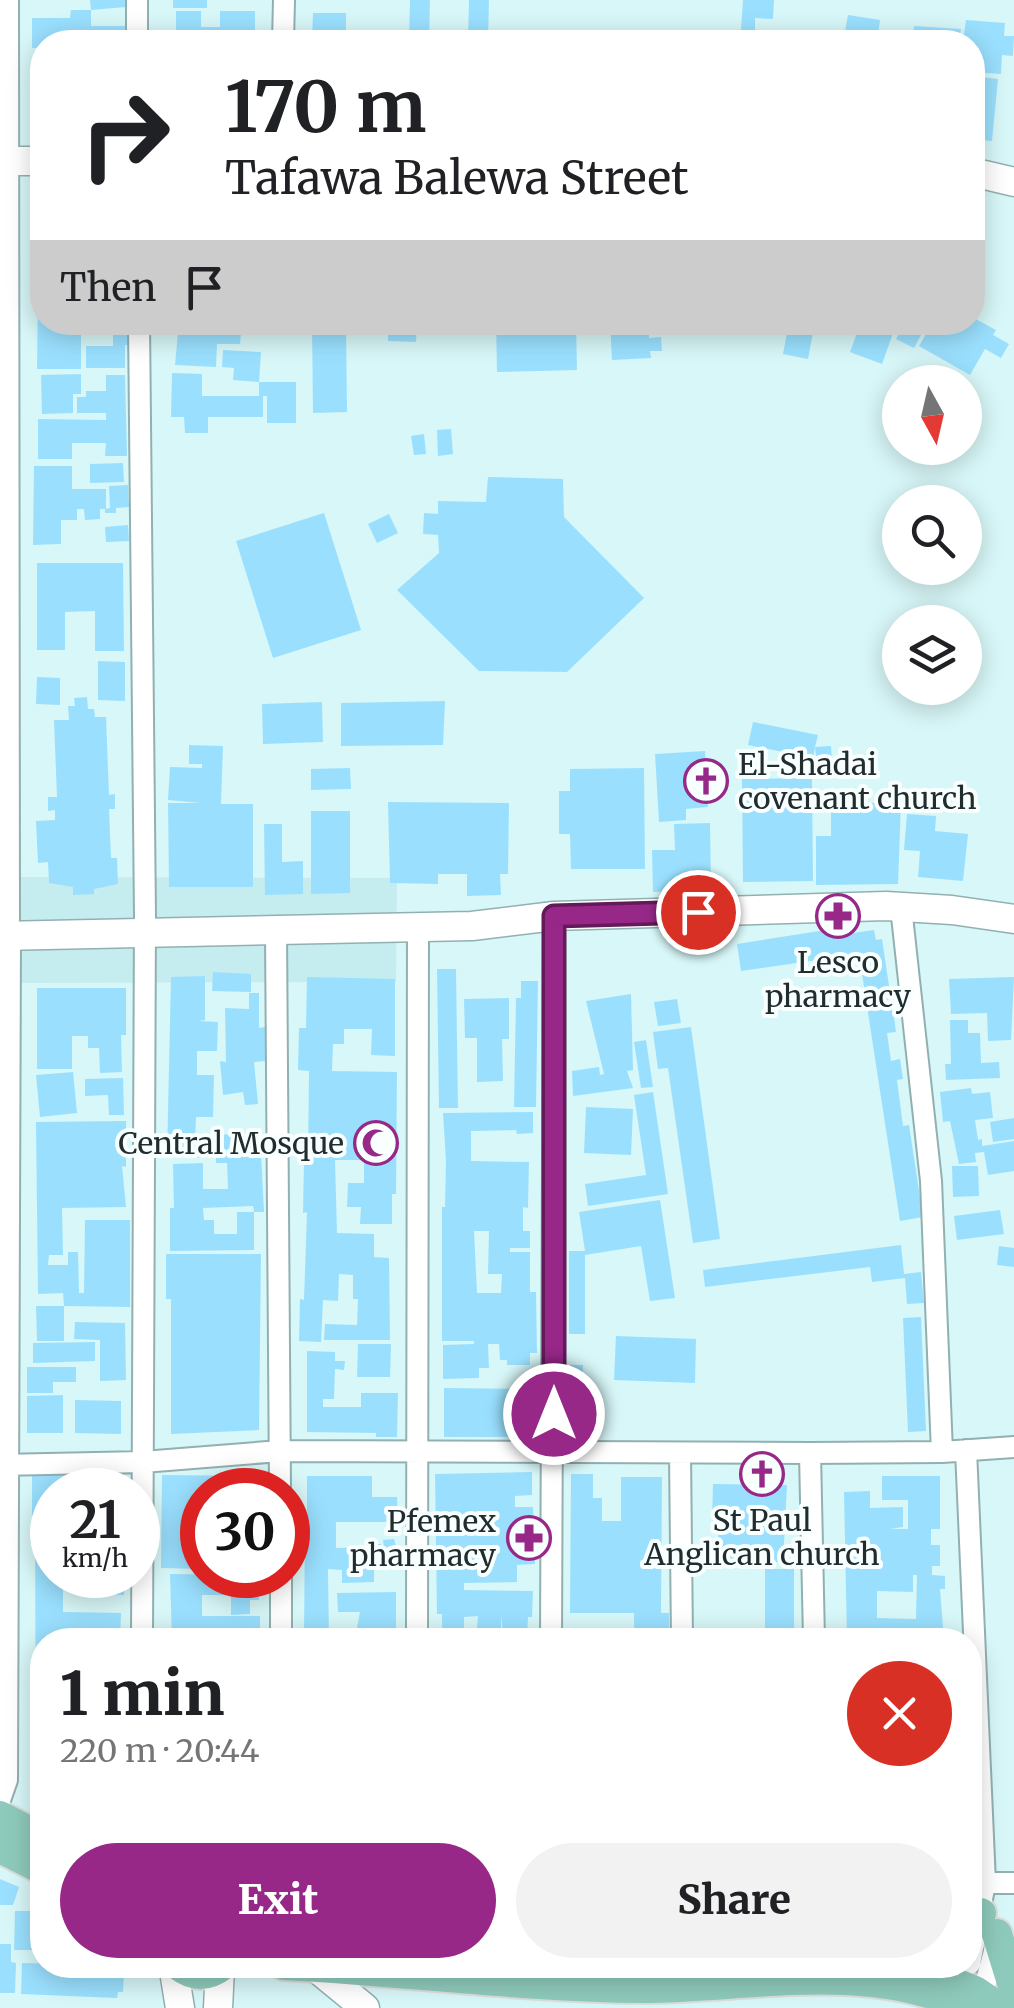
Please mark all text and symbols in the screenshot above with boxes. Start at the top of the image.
text: 170 m [225,63,426,151]
icon: right [60,70,190,200]
text: Tafawa Balewa Street [225,150,688,206]
icon: arrive [177,260,232,315]
text: Then [60,264,157,311]
north arrow [882,365,982,465]
map controls [882,365,982,705]
button: search [882,485,982,585]
button: layers [882,605,982,705]
place label: El-Shadai covenant church [738,745,977,817]
church icon: El-Shadai covenant church [683,758,729,804]
pin [656,870,741,955]
icon: arrive [671,885,726,940]
pharmacy icon: Lesco pharmacy [815,893,861,939]
place label: Lesco pharmacy [765,943,912,1015]
mosque icon: Central Mosque [353,1120,399,1166]
place label: Central Mosque [118,1124,344,1162]
position arrow [502,1362,606,1466]
church icon: St Paul Anglican church [739,1451,785,1497]
speed limit sign: 30 [180,1468,310,1598]
text: 21 [69,1489,121,1552]
place label: St Paul Anglican church [643,1501,880,1573]
place label: Pfemex pharmacy [350,1502,497,1574]
pharmacy icon: Pfemex pharmacy [506,1515,552,1561]
text: km/h [62,1542,128,1574]
text: 1 min [60,1656,224,1731]
button: close [847,1661,952,1766]
text: 220 m · 20:44 [60,1731,260,1771]
button: Exit [60,1843,496,1958]
button: Share [516,1843,952,1958]

